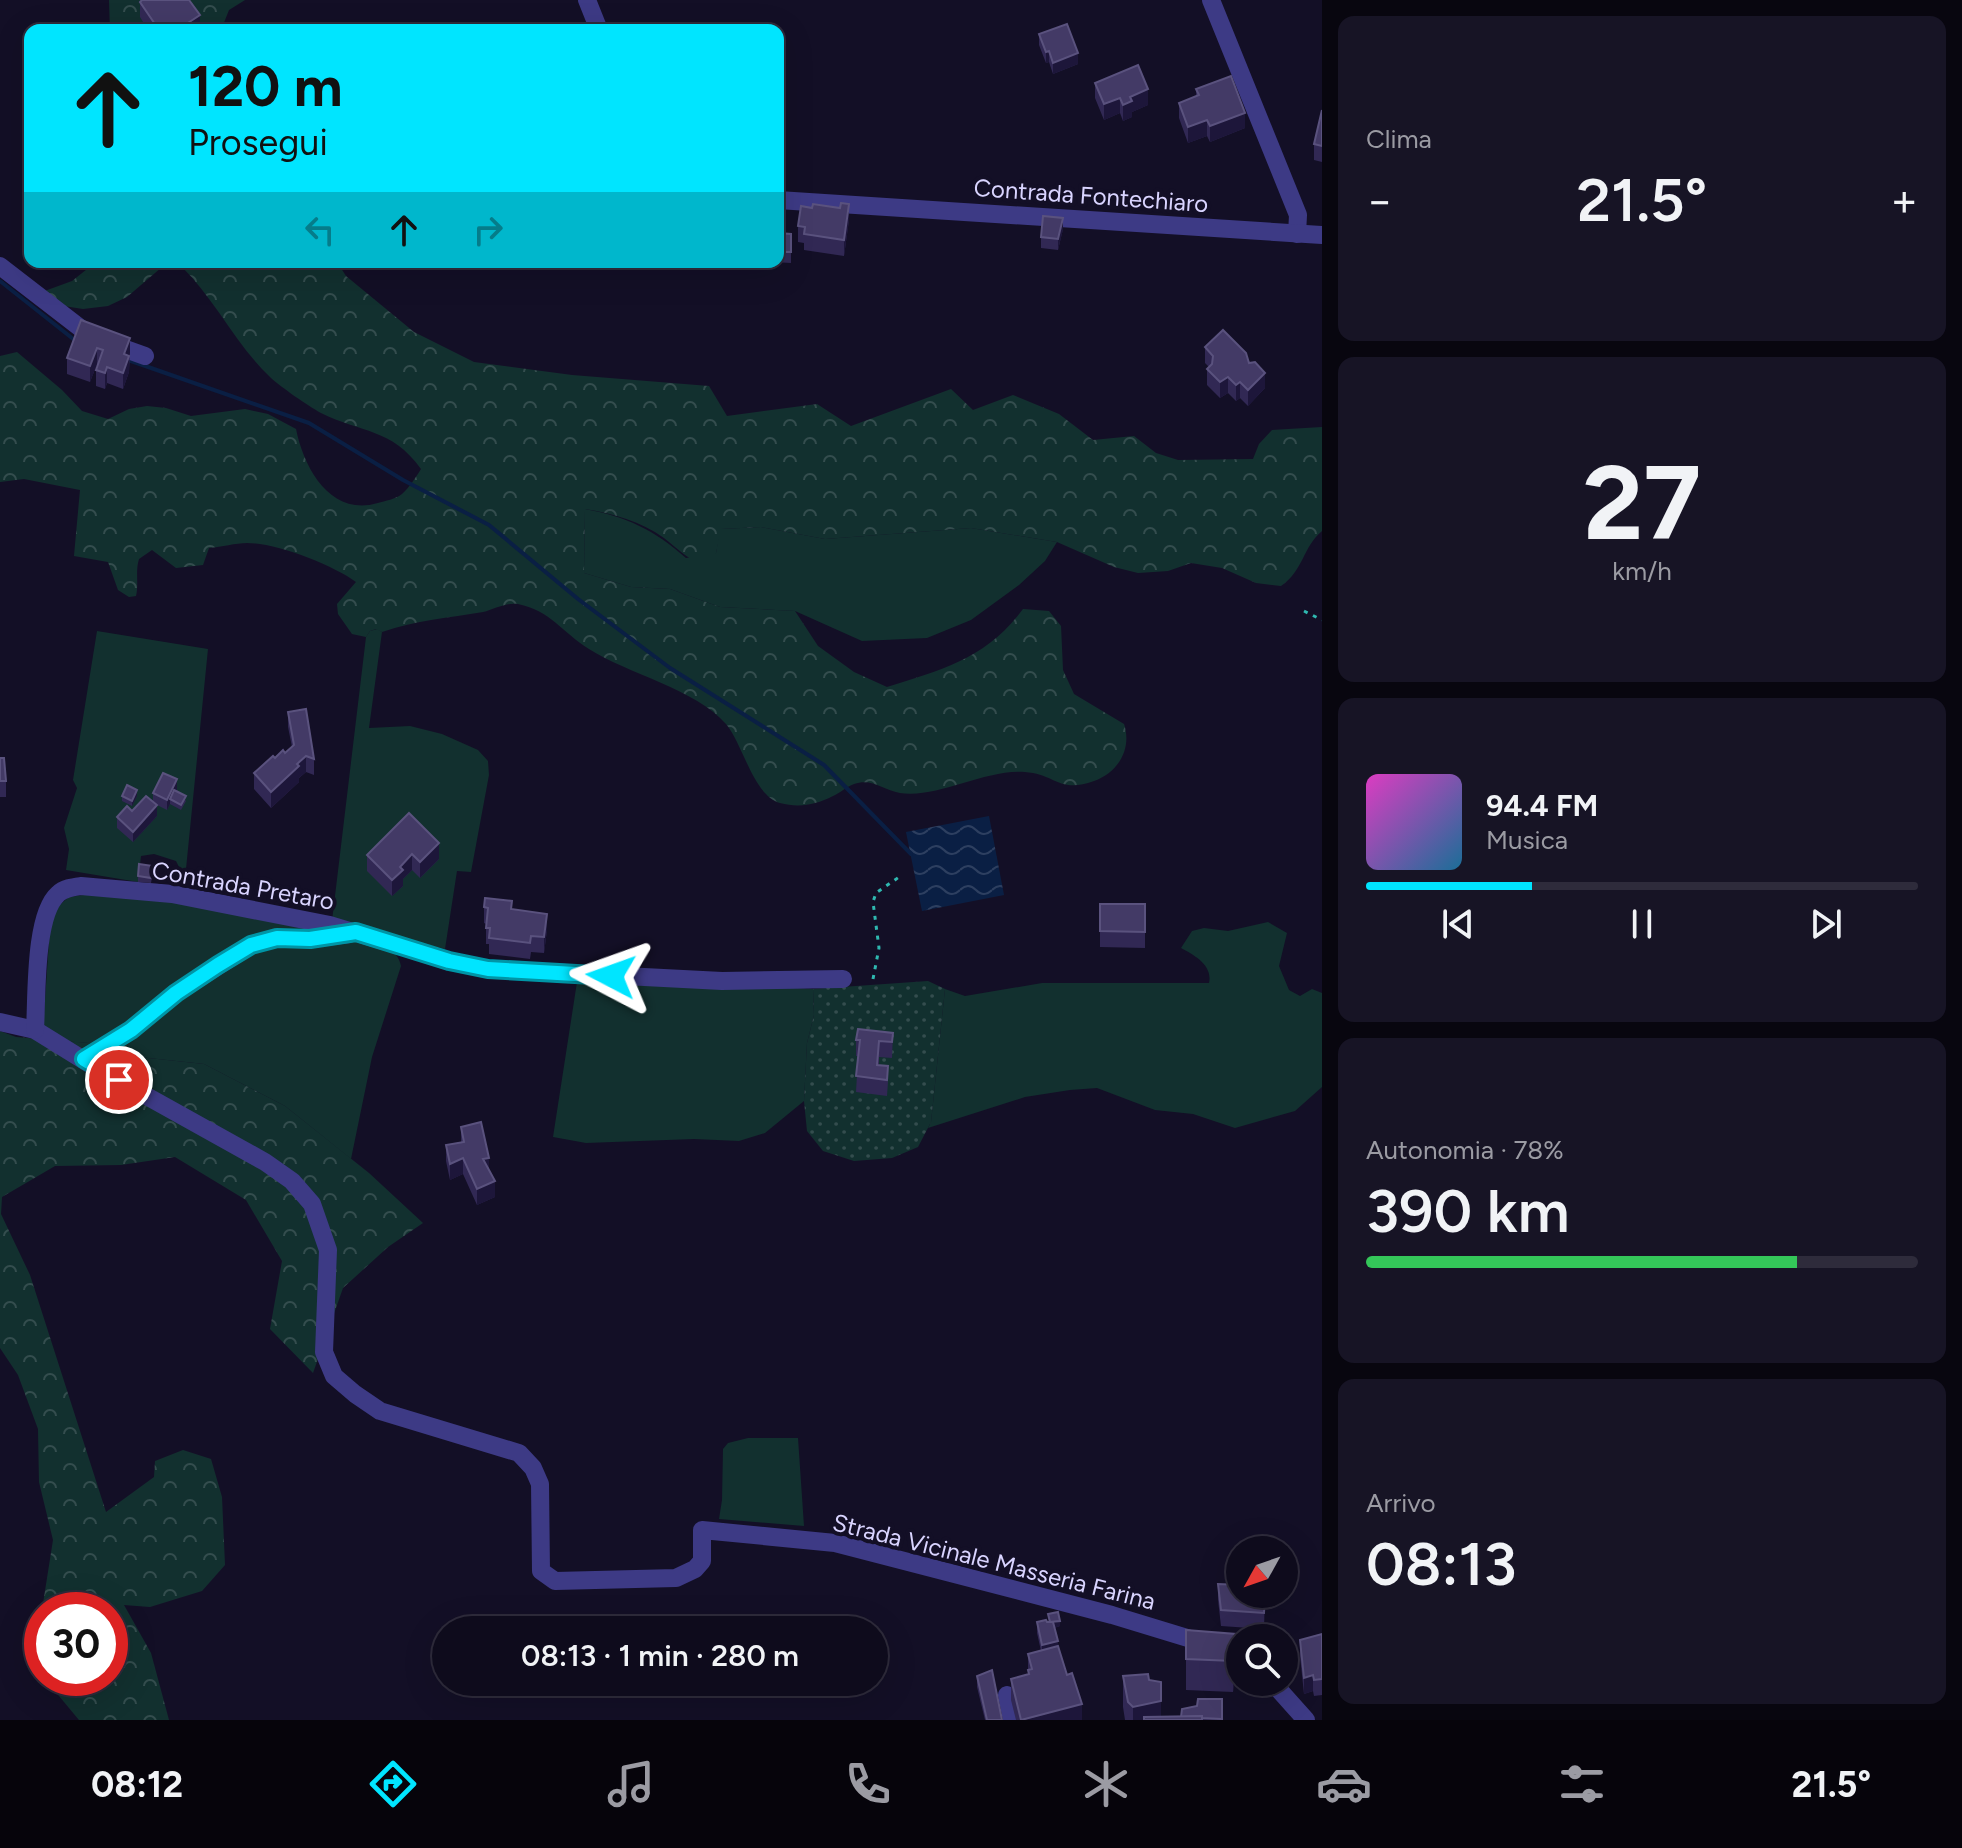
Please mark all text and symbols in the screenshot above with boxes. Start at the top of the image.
text: 120 m [188,53,343,120]
icon: ahead [56,56,160,160]
text: Prosegui [188,121,328,164]
text: Clima [1366,123,1432,155]
text: 21.5° [1577,164,1707,236]
street label: Contrada Fontechiaro [973,173,1209,218]
text: − [1366,174,1393,227]
text: + [1891,174,1918,227]
icon: left [298,208,342,252]
icon: ahead [382,208,426,252]
icon: right [466,208,510,252]
text: 27 [1583,440,1701,565]
text: km/h [1612,555,1672,587]
text: 94.4 FM [1486,787,1598,824]
text: Musica [1486,824,1568,856]
street label: Contrada Pretaro [150,855,336,916]
icon: previous [1436,902,1480,946]
icon: pause [1620,902,1664,946]
icon: next [1804,902,1848,946]
position arrow [569,934,653,1018]
pin [85,1046,153,1114]
icon: arrive [97,1058,141,1102]
text: Autonomia · 78% [1366,1134,1564,1166]
text: 390 km [1366,1175,1570,1247]
text: Arrivo [1366,1487,1436,1519]
street label: Strada Vicinale Masseria Farina [830,1507,1158,1616]
text: 08:13 [1366,1528,1517,1600]
north arrow [1226,1536,1298,1608]
map controls [1226,1536,1298,1696]
speed limit sign: 30 [24,1592,128,1696]
button: search [1226,1624,1298,1696]
text: 08:13 · 1 min · 280 m [521,1637,799,1674]
icon: directions [365,1756,421,1812]
icon: music [603,1756,659,1812]
icon: phone [840,1756,896,1812]
icon: climate [1078,1756,1134,1812]
icon: car [1316,1756,1372,1812]
icon: filters [1554,1756,1610,1812]
text: 08:12 [91,1763,183,1806]
text: 21.5° [1792,1763,1871,1806]

